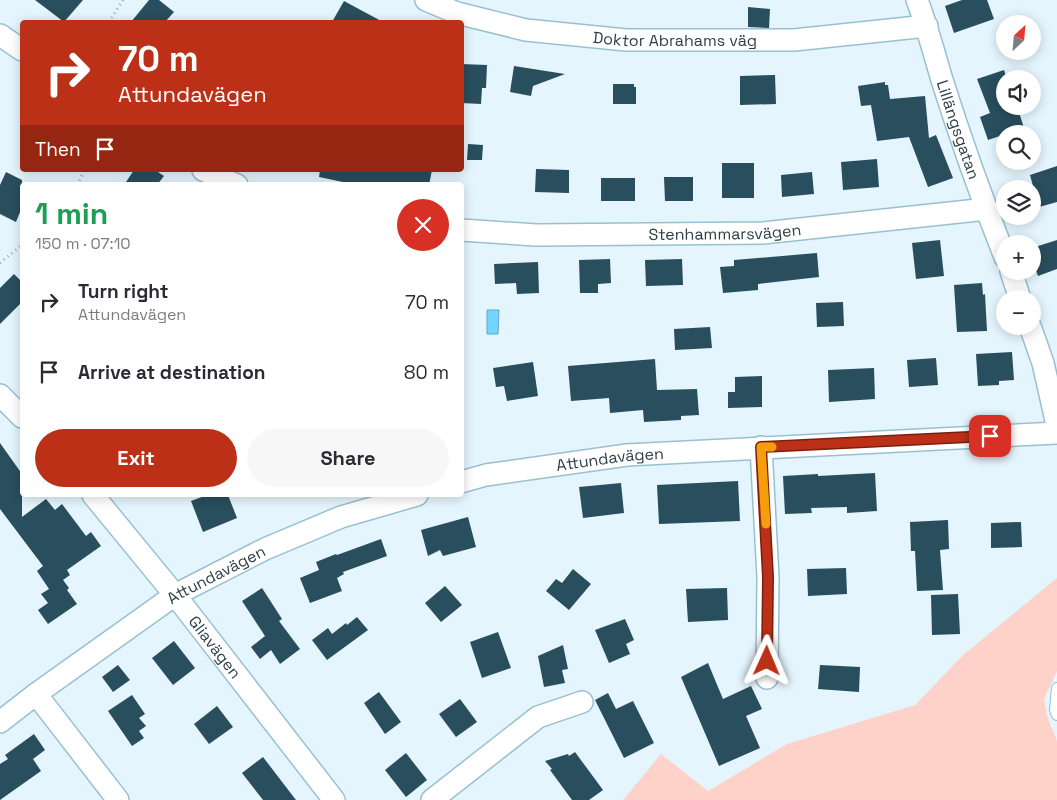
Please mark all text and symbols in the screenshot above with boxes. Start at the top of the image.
north arrow [996,15,1041,60]
map controls [996,15,1041,335]
street label: Doktor Abrahams väg [592,27,757,51]
text: 70 m [118,37,199,81]
icon: right [35,40,100,105]
button: sound [996,70,1041,115]
street label: Lillängsgatan [932,77,985,182]
text: Attundavägen [118,80,267,108]
button: search [996,125,1041,170]
icon: arrive [91,135,119,163]
text: Then [35,137,81,162]
button: layers [996,180,1041,225]
text: 1 min [35,194,108,233]
button: close [397,199,449,251]
street label: Stenhammarsvägen [648,219,802,245]
text: 150 m · 07:10 [35,233,131,254]
button: + [996,235,1041,280]
text: Turn right [78,279,168,304]
icon: right [35,288,63,316]
text: 70 m [405,290,449,315]
button: − [996,290,1041,335]
text: Attundavägen [78,304,186,325]
icon: arrive [35,358,63,386]
text: Arrive at destination [78,360,266,385]
text: 80 m [404,360,449,385]
pin [969,415,1011,457]
icon: arrive [976,422,1004,450]
button: Exit [35,429,237,487]
button: Share [247,429,449,487]
street label: Attundavägen [555,443,664,476]
street label: Attundavägen [162,541,269,609]
street label: Gliavägen [184,611,246,683]
position arrow [740,634,792,686]

